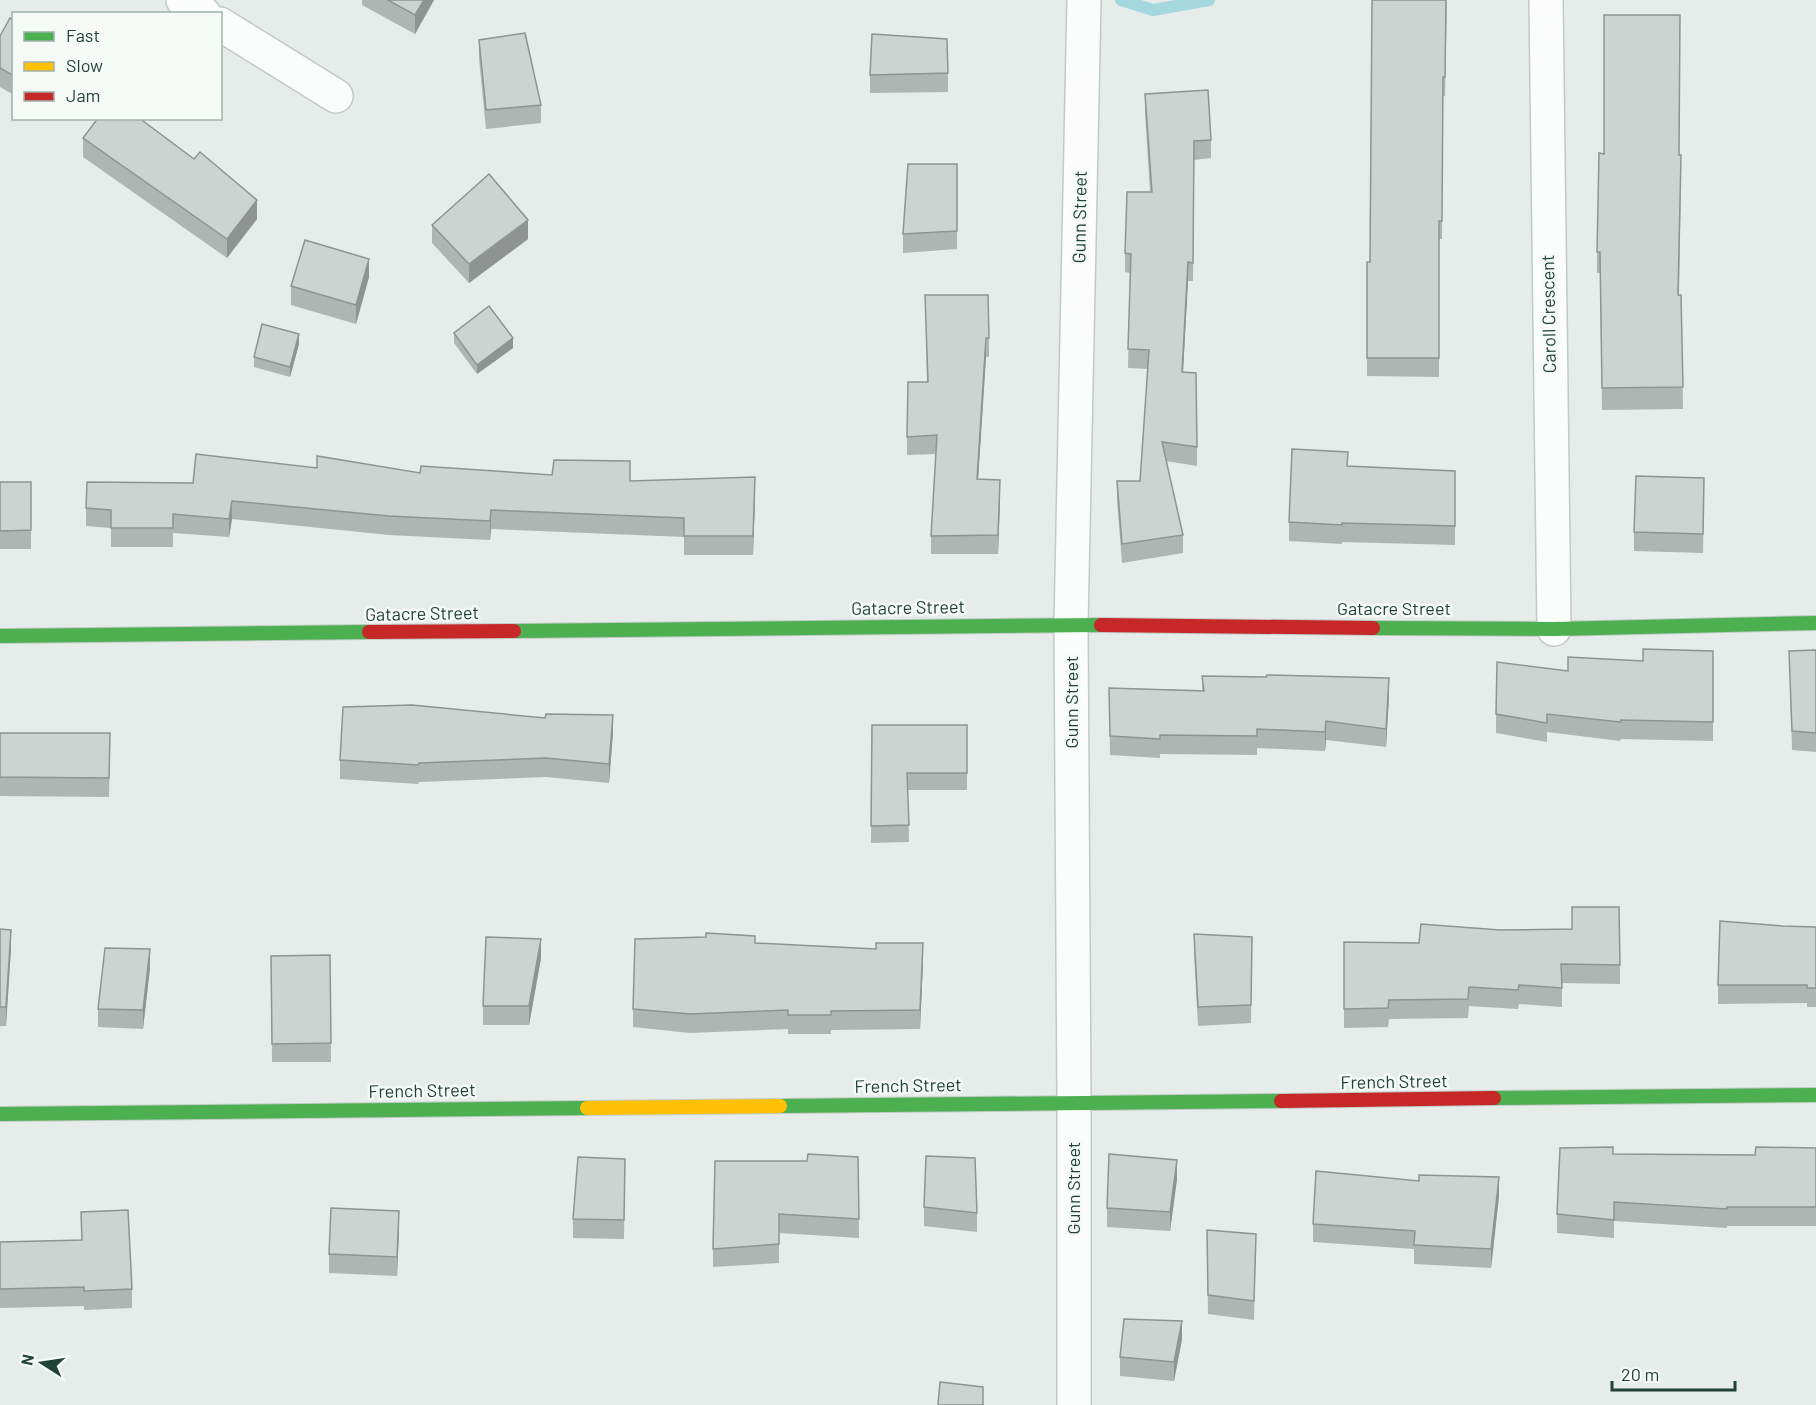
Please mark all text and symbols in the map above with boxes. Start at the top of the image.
legend [12,12,222,120]
text: Fast [66,24,100,46]
text: Slow [66,54,103,76]
text: Jam [66,84,100,106]
street label: Gunn Street [1067,170,1091,264]
street label: Caroll Crescent [1536,254,1560,374]
street label: Gatacre Street [851,595,965,619]
street label: Gatacre Street [1337,597,1451,619]
street label: Gatacre Street [365,601,479,625]
street label: Gunn Street [1060,656,1082,748]
street label: French Street [1340,1069,1448,1093]
street label: French Street [854,1073,962,1097]
street label: French Street [368,1078,476,1102]
street label: Gunn Street [1062,1142,1084,1234]
north arrow [12,1333,72,1393]
text: N [16,1353,37,1367]
scale bar [1612,1354,1735,1392]
text: 20 m [1621,1363,1659,1385]

